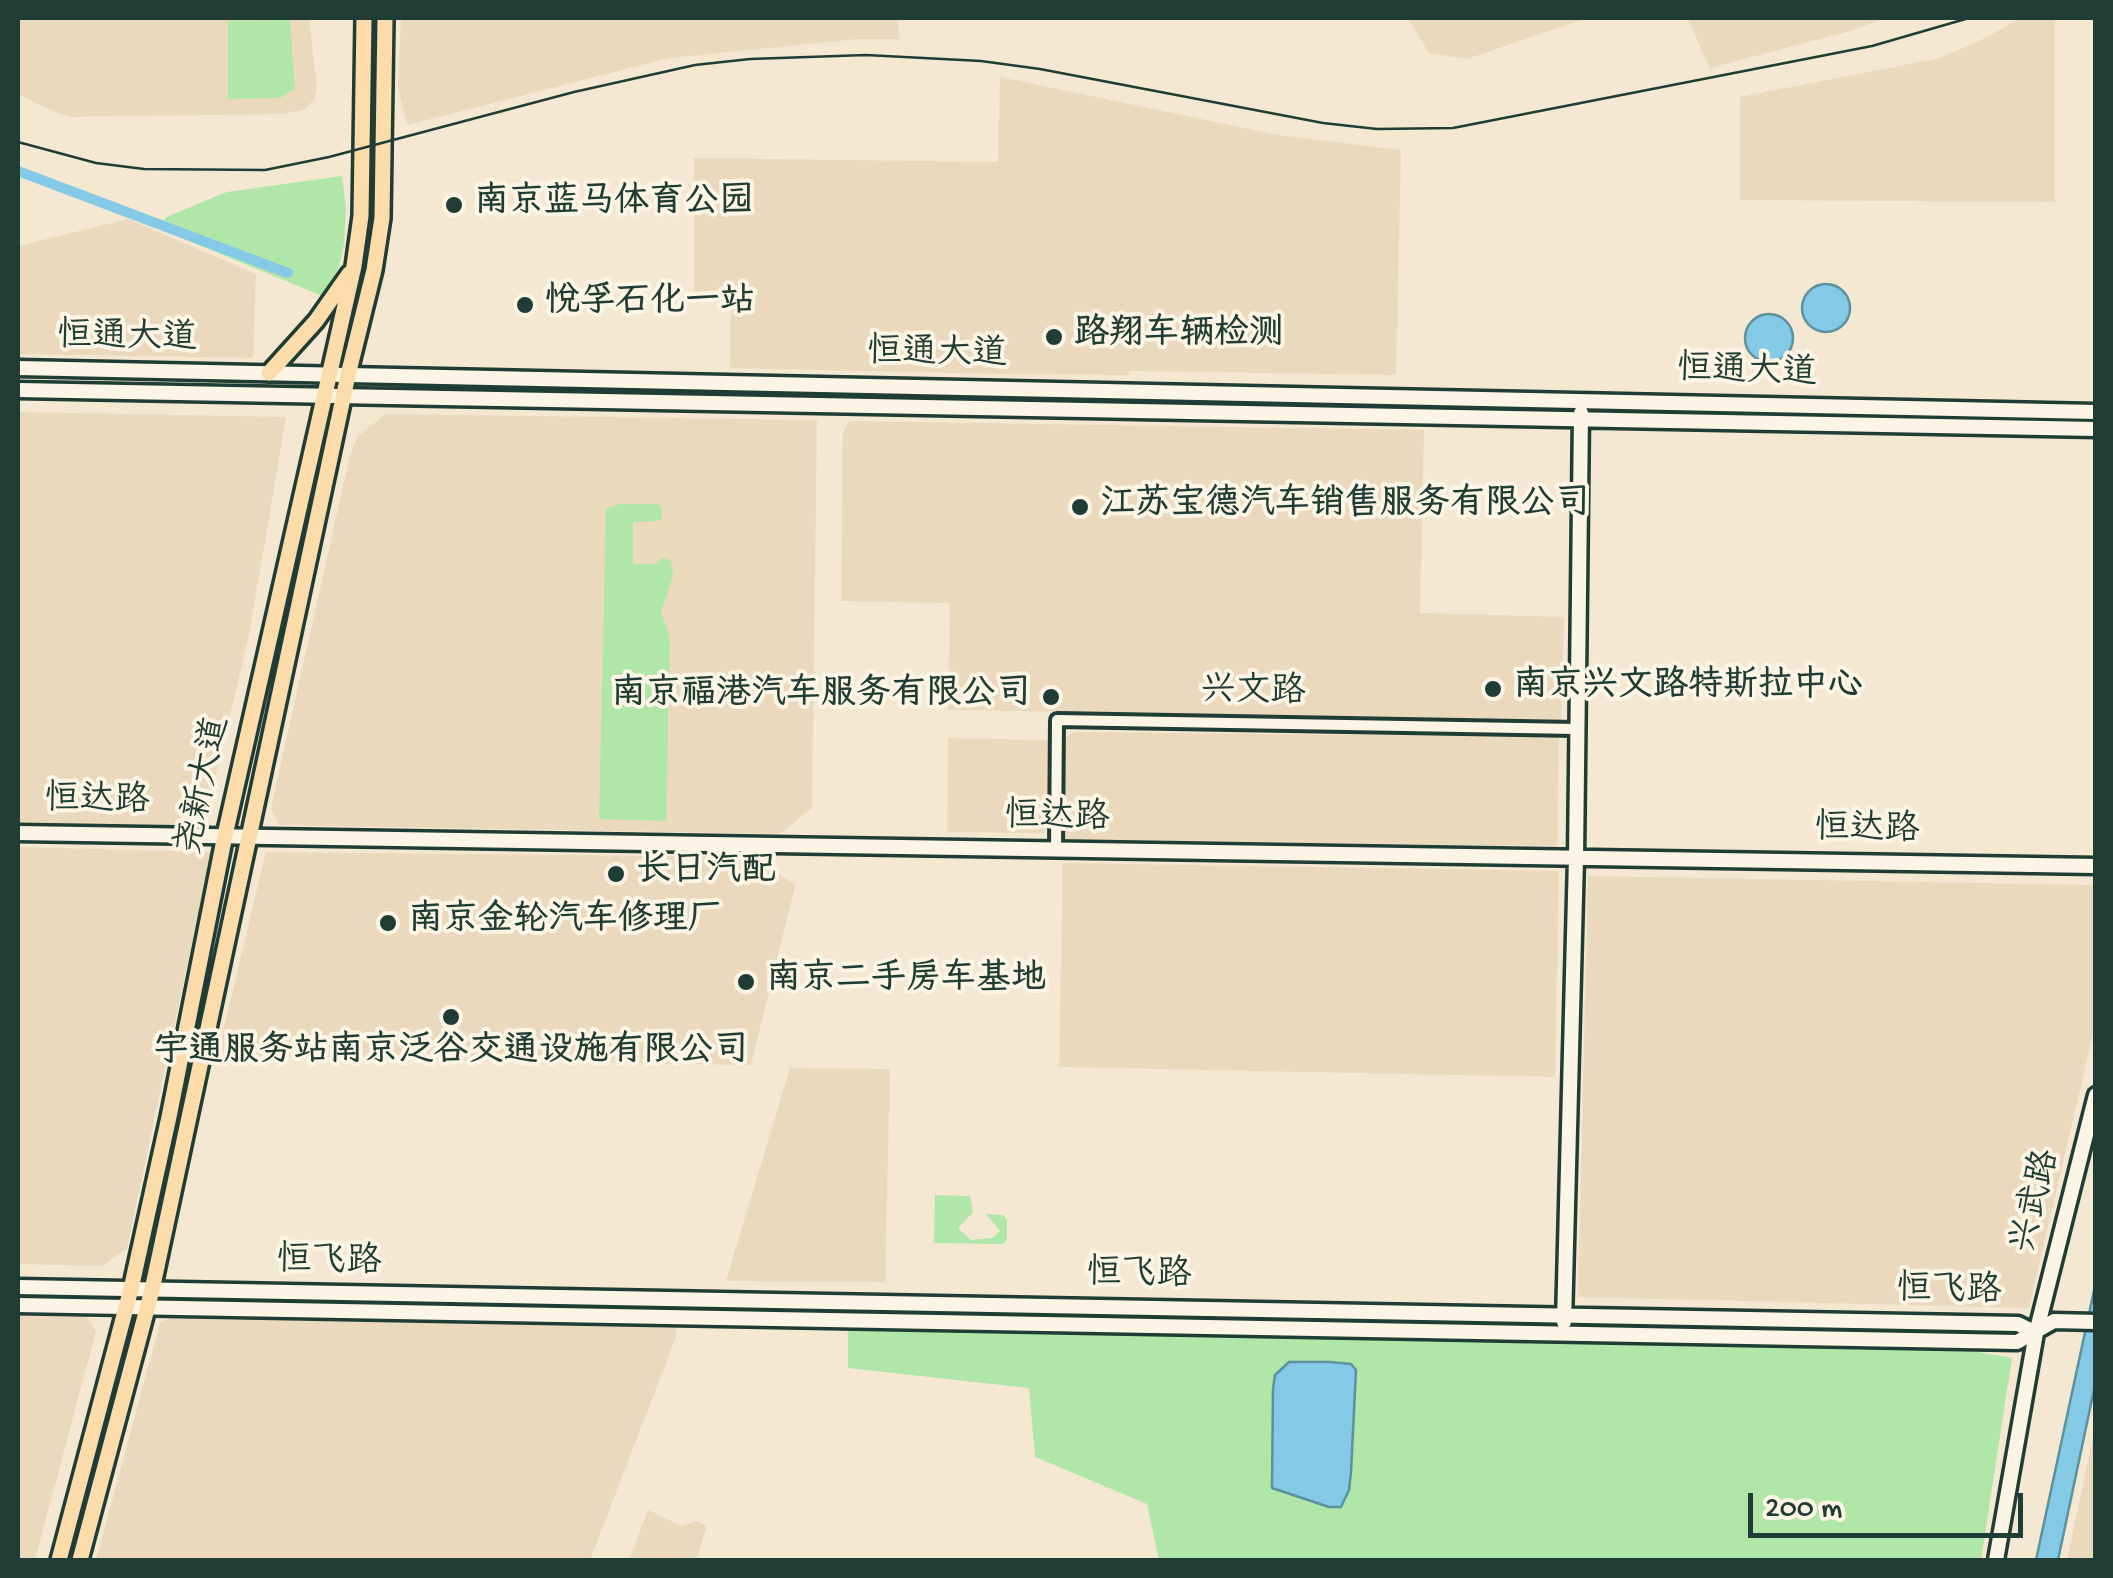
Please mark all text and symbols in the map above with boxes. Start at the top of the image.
place label: 南京蓝马体育公园 [474,184,754,226]
marker: 南京蓝马体育公园 [443,194,465,216]
place label: 悦孚石化一站 [545,284,755,326]
marker: 悦孚石化一站 [514,294,536,316]
place label: 路翔车辆检测 [1074,316,1284,358]
street label: 恒通大道 [57,318,197,362]
marker: 路翔车辆检测 [1043,326,1065,348]
street label: 恒通大道 [867,334,1007,378]
street label: 恒通大道 [1676,351,1818,397]
place label: 江苏宝德汽车销售服务有限公司 [1100,486,1590,528]
marker: 江苏宝德汽车销售服务有限公司 [1069,496,1091,518]
place label: 南京兴文路特斯拉中心 [1513,668,1863,710]
street label: 兴文路 [1200,672,1306,716]
place label: 南京福港汽车服务有限公司 [611,676,1031,718]
marker: 南京兴文路特斯拉中心 [1482,678,1504,700]
marker: 南京福港汽车服务有限公司 [1040,686,1062,708]
street label: 尧新大道 [171,713,241,859]
street label: 恒达路 [44,781,150,825]
street label: 恒达路 [1004,798,1110,842]
street label: 恒达路 [1814,810,1920,854]
place label: 长日汽配 [636,853,776,895]
marker: 长日汽配 [605,863,627,885]
place label: 南京金轮汽车修理厂 [408,902,723,944]
marker: 南京金轮汽车修理厂 [377,912,399,934]
place label: 南京二手房车基地 [766,961,1046,1003]
marker: 南京二手房车基地 [735,971,757,993]
marker: 宇通服务站南京泛谷交通设施有限公司 [440,1006,462,1028]
place label: 宇通服务站南京泛谷交通设施有限公司 [154,1033,748,1075]
street label: 兴武路 [2005,1146,2071,1258]
street label: 恒飞路 [276,1242,382,1286]
street label: 恒飞路 [1086,1255,1192,1299]
street label: 恒飞路 [1896,1271,2002,1315]
scale bar [1753,1473,2028,1535]
text: 200 m [1765,1493,1842,1528]

